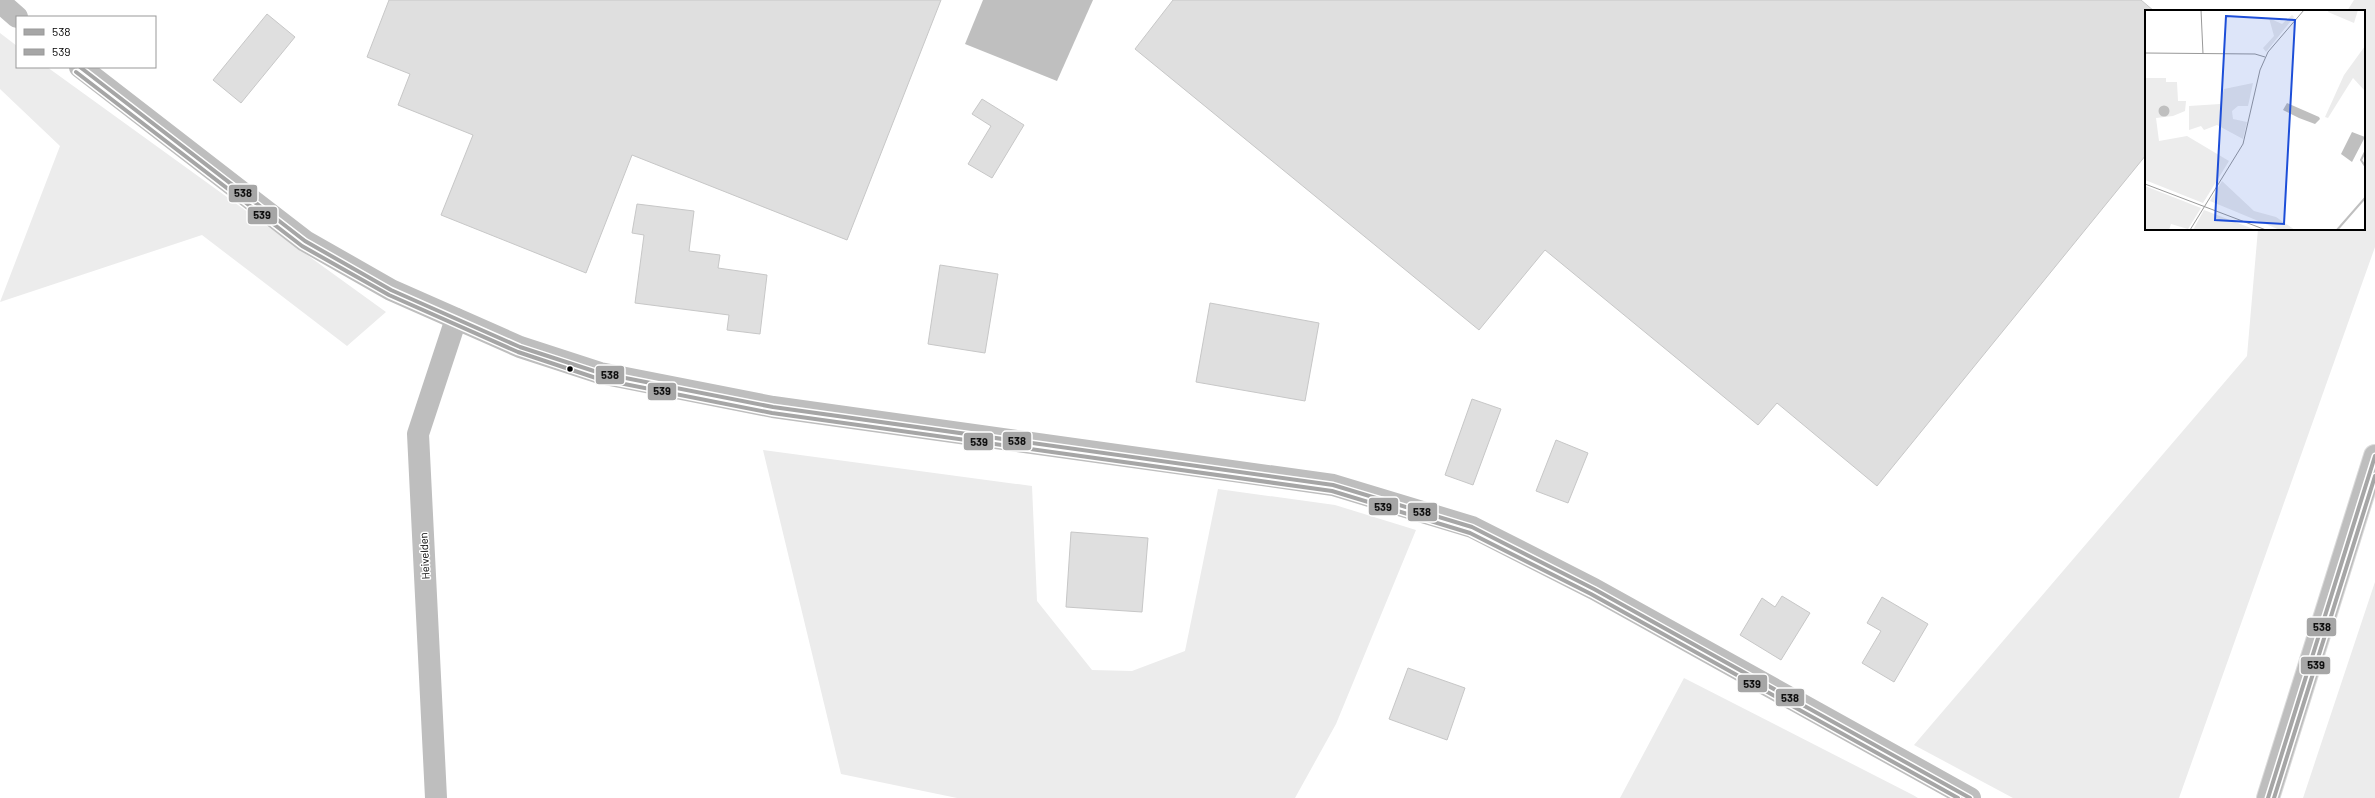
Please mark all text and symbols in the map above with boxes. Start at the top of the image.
inset map [2145,10,2365,230]
legend [16,16,156,68]
text: 538 [52,24,71,38]
text: 539 [52,44,71,58]
line badge: 538 [228,184,258,203]
text: 538 [234,186,252,199]
line badge: 539 [247,206,278,225]
text: 539 [253,208,271,221]
unlabelled marker [565,364,575,374]
line badge: 538 [595,365,625,385]
text: 538 [601,368,619,381]
line badge: 539 [647,382,677,401]
text: 539 [653,384,671,397]
line badge: 538 [1002,431,1032,451]
line badge: 539 [963,432,994,451]
text: 538 [1008,434,1026,447]
text: 539 [970,435,988,448]
line badge: 539 [1368,497,1399,516]
text: 539 [1374,500,1392,513]
line badge: 538 [1407,502,1438,522]
text: 538 [1413,505,1431,518]
street label: Heivelden [416,532,432,580]
line badge: 538 [2306,617,2337,637]
text: 538 [2313,620,2331,633]
line badge: 539 [2300,656,2331,675]
text: 539 [2307,658,2325,671]
line badge: 539 [1737,674,1768,693]
text: 539 [1743,677,1761,690]
line badge: 538 [1775,688,1805,707]
text: 538 [1781,691,1799,704]

